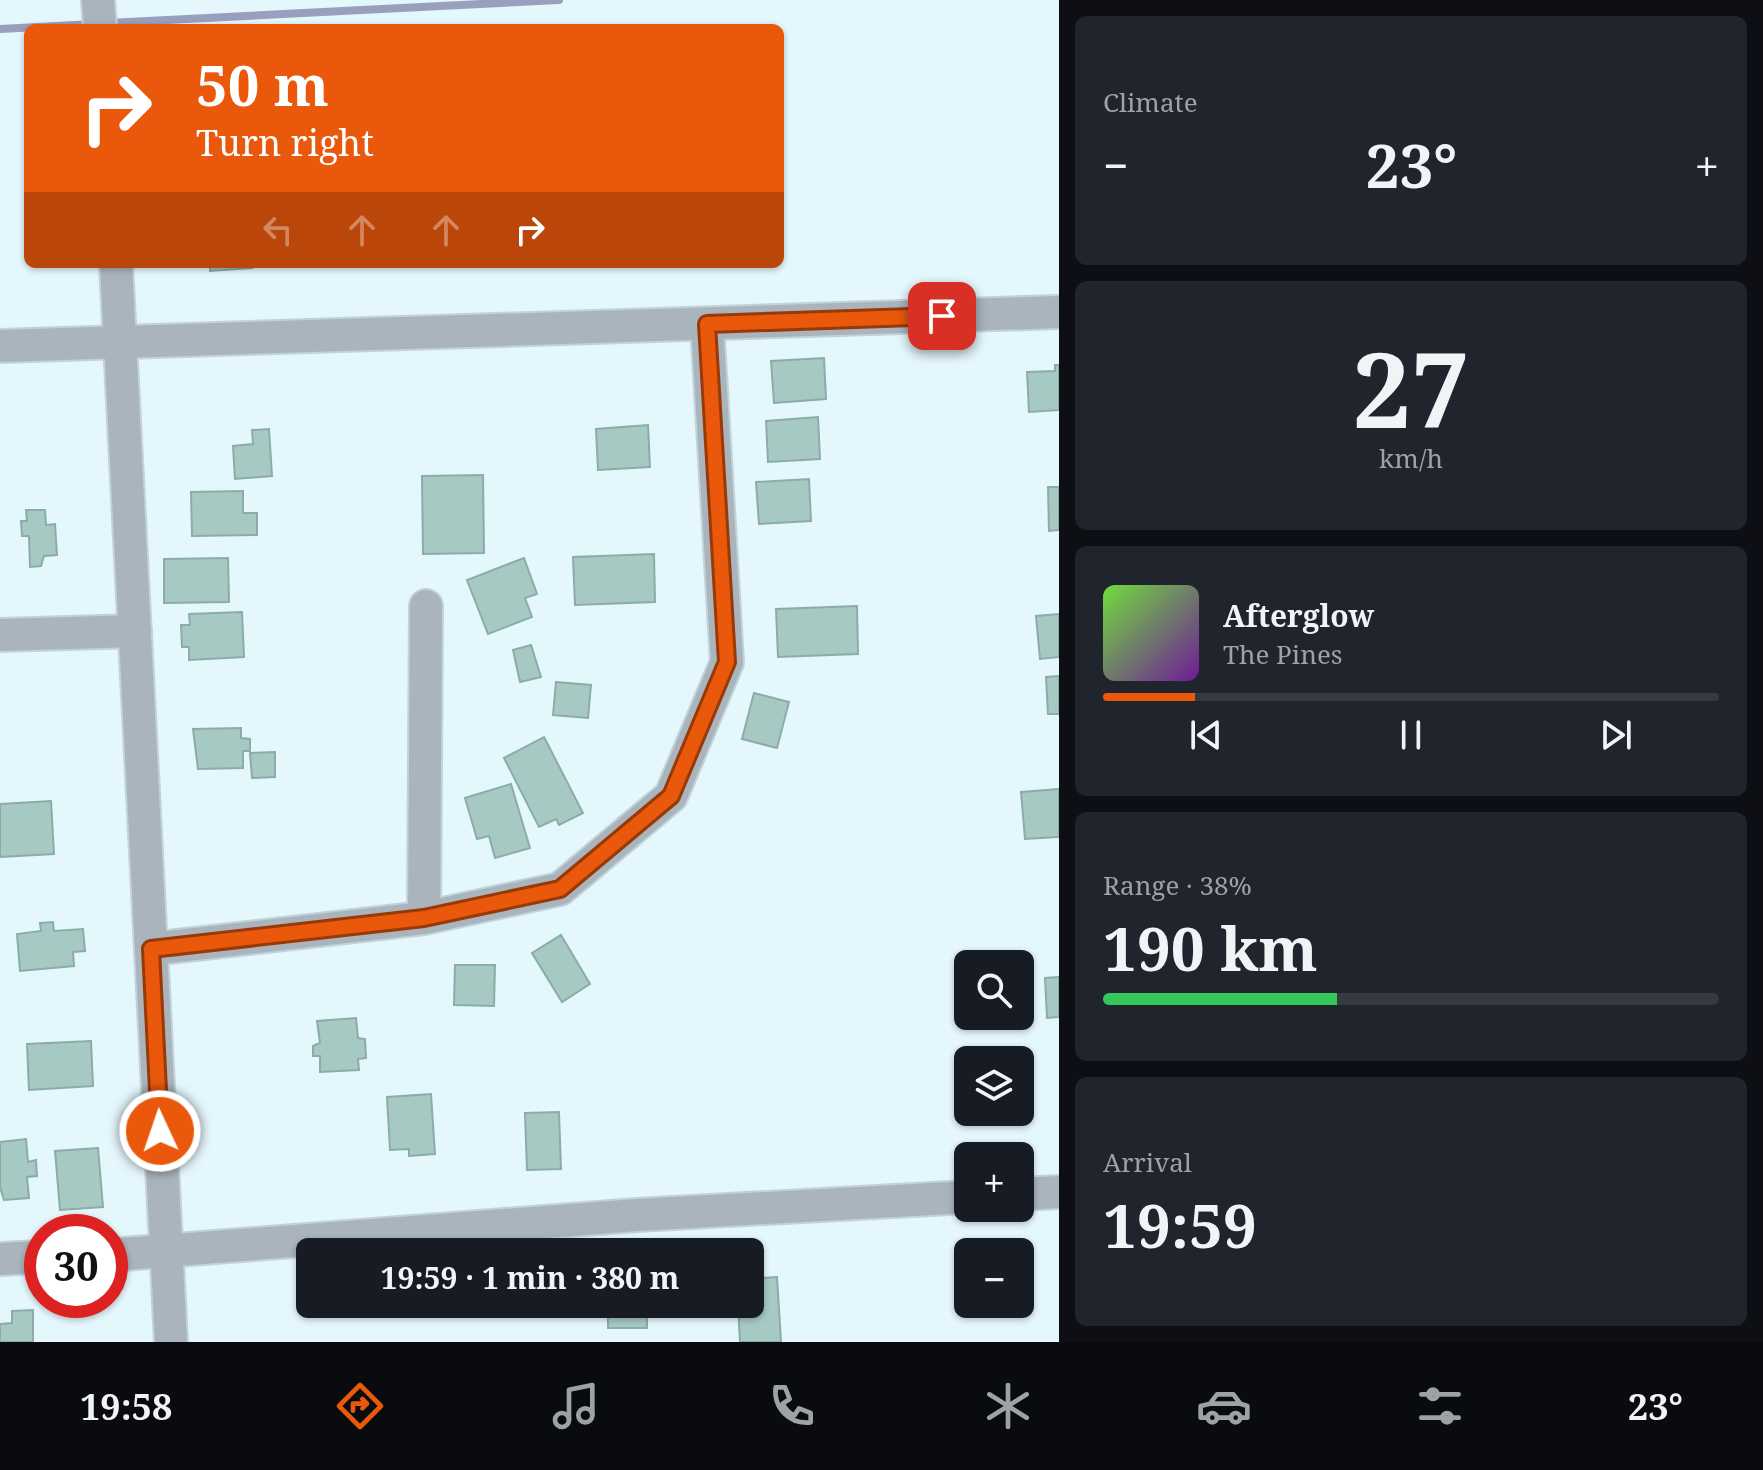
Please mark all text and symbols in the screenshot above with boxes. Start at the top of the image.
text: 50 m [196,46,329,122]
icon: right [64,56,168,160]
text: Climate [1103,84,1198,120]
text: Turn right [196,118,374,167]
text: 23° [1366,124,1457,206]
text: − [1103,135,1128,195]
text: + [1694,135,1719,195]
icon: left [256,208,300,252]
icon: ahead [340,208,384,252]
icon: ahead [424,208,468,252]
icon: right [508,208,552,252]
pin [908,282,976,350]
icon: arrive [920,294,964,338]
text: 27 [1352,317,1470,458]
text: km/h [1379,440,1443,476]
text: Afterglow [1223,595,1374,636]
text: The Pines [1223,636,1343,672]
icon: previous [1184,713,1228,757]
icon: pause [1389,713,1433,757]
icon: next [1594,713,1638,757]
text: Range · 38% [1103,867,1252,903]
text: 190 km [1103,907,1318,989]
map controls [954,950,1034,1318]
button: search [954,950,1034,1030]
button: layers [954,1046,1034,1126]
position arrow [118,1089,202,1173]
button: + [954,1142,1034,1222]
text: Arrival [1103,1144,1192,1180]
text: 19:59 [1103,1184,1257,1266]
speed limit sign: 30 [24,1214,128,1318]
button: − [954,1238,1034,1318]
text: 19:59 · 1 min · 380 m [381,1257,679,1298]
icon: directions [332,1378,388,1434]
icon: music [548,1378,604,1434]
icon: phone [764,1378,820,1434]
icon: climate [980,1378,1036,1434]
icon: car [1196,1378,1252,1434]
icon: filters [1412,1378,1468,1434]
text: 19:58 [80,1382,172,1431]
text: 23° [1628,1382,1683,1431]

